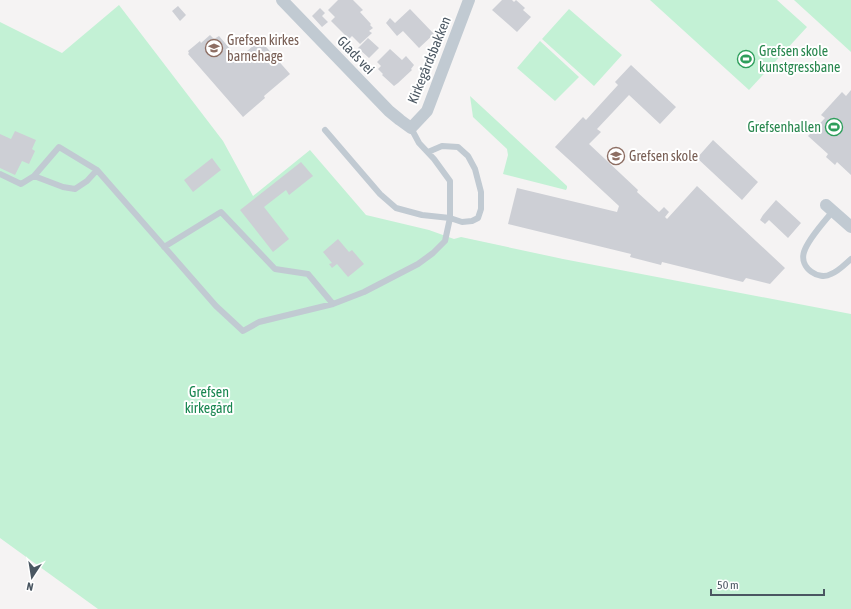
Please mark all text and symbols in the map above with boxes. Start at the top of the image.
street label: Kirkegårdsbakken [404,14,454,106]
place label: Grefsen kirkes barnehage [227,32,299,64]
street label: Glads vei [334,33,378,77]
school or university icon: Grefsen kirkes barnehage [204,38,224,58]
place label: Grefsen skole kunstgressbane [759,43,840,75]
sports icon: Grefsen skole kunstgressbane [736,49,756,69]
sports icon: Grefsenhallen [824,117,844,137]
place label: Grefsenhallen [747,119,821,135]
school or university icon: Grefsen skole [606,146,626,166]
place label: Grefsen skole [629,148,698,164]
park label: Grefsen kirkegård [185,384,233,416]
north arrow [12,557,52,597]
scale bar [711,571,824,597]
text: 50 m [717,578,739,592]
text: N [25,580,34,593]

